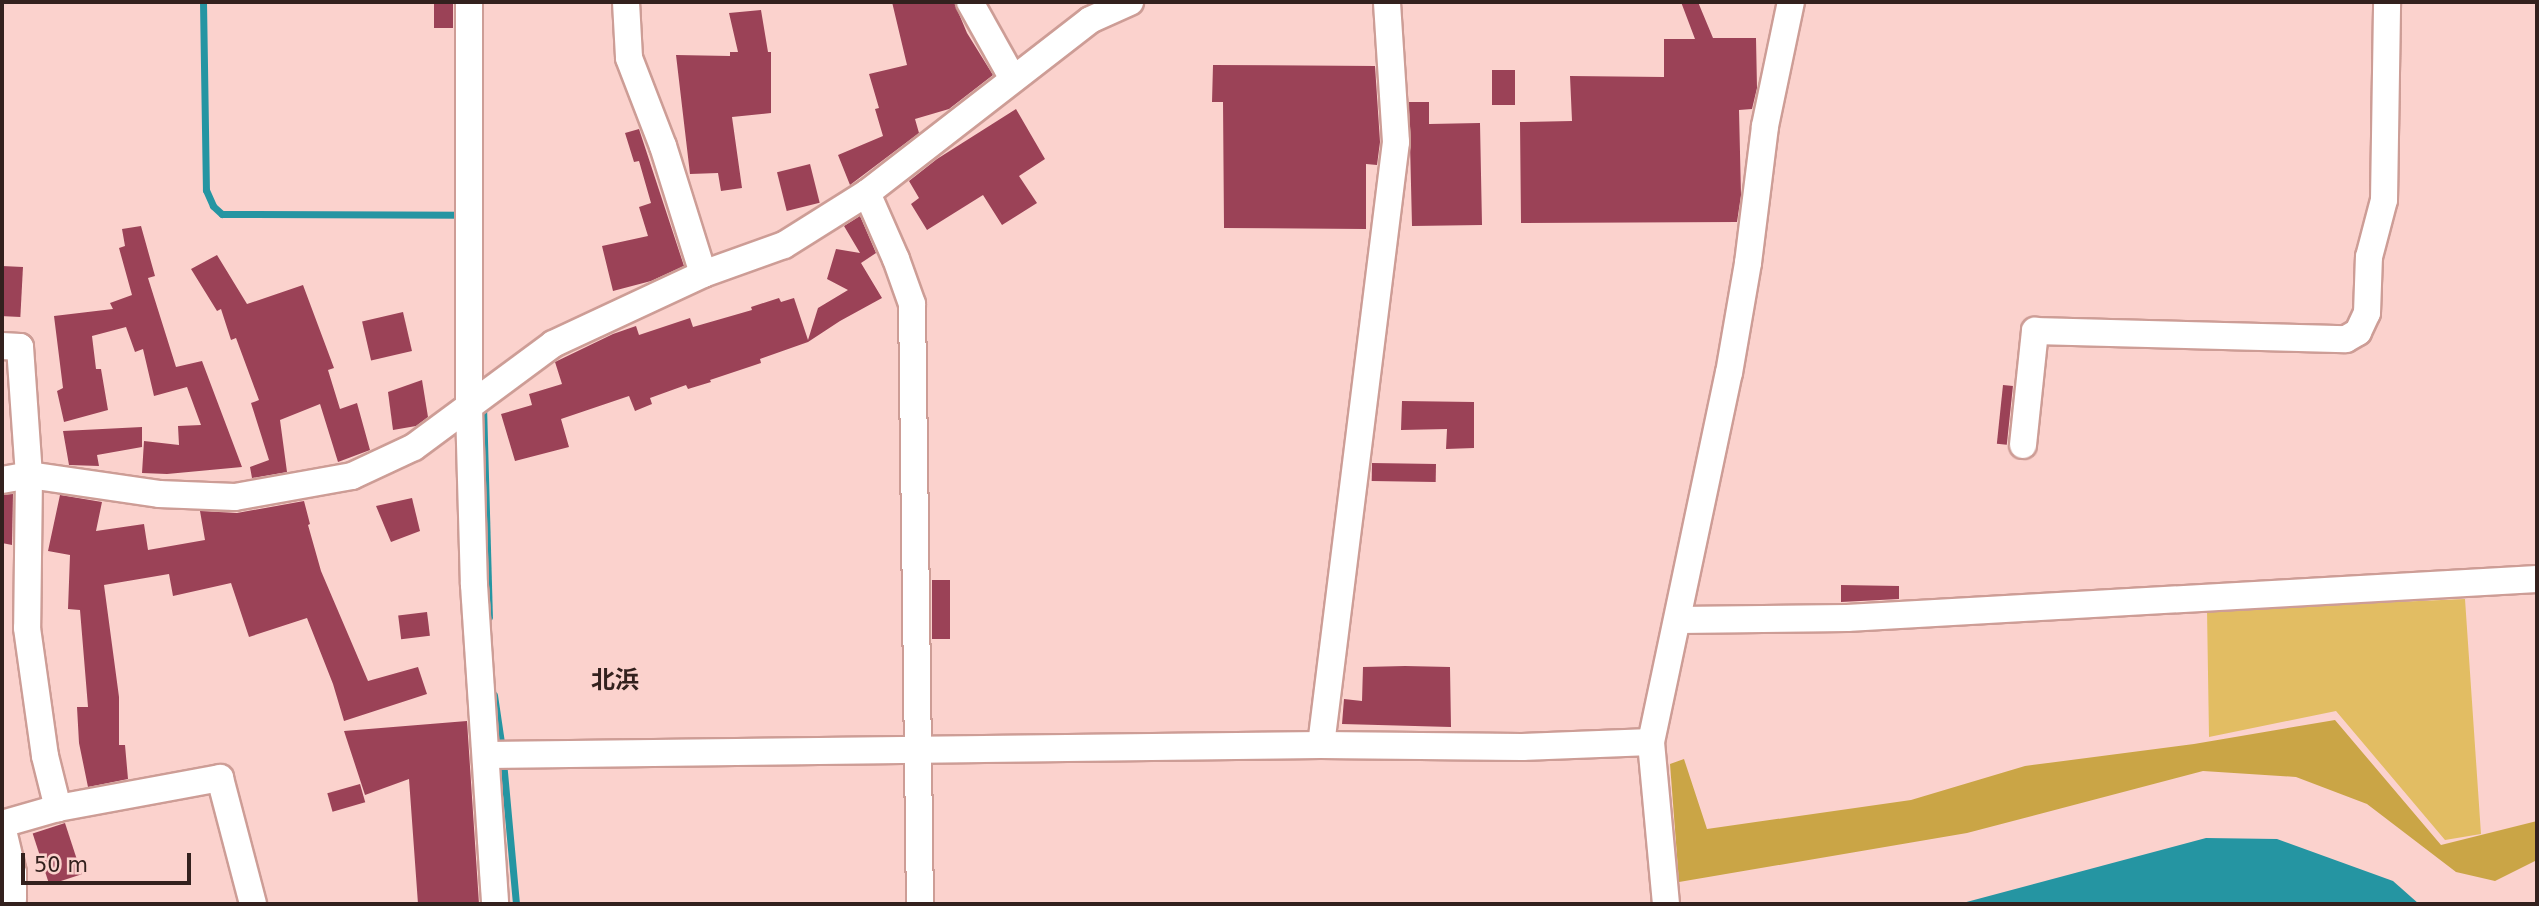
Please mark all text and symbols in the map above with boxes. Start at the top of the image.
district label: 北浜 [591,667,639,695]
scale bar [24,839,194,883]
text: 50 m [34,853,88,877]

